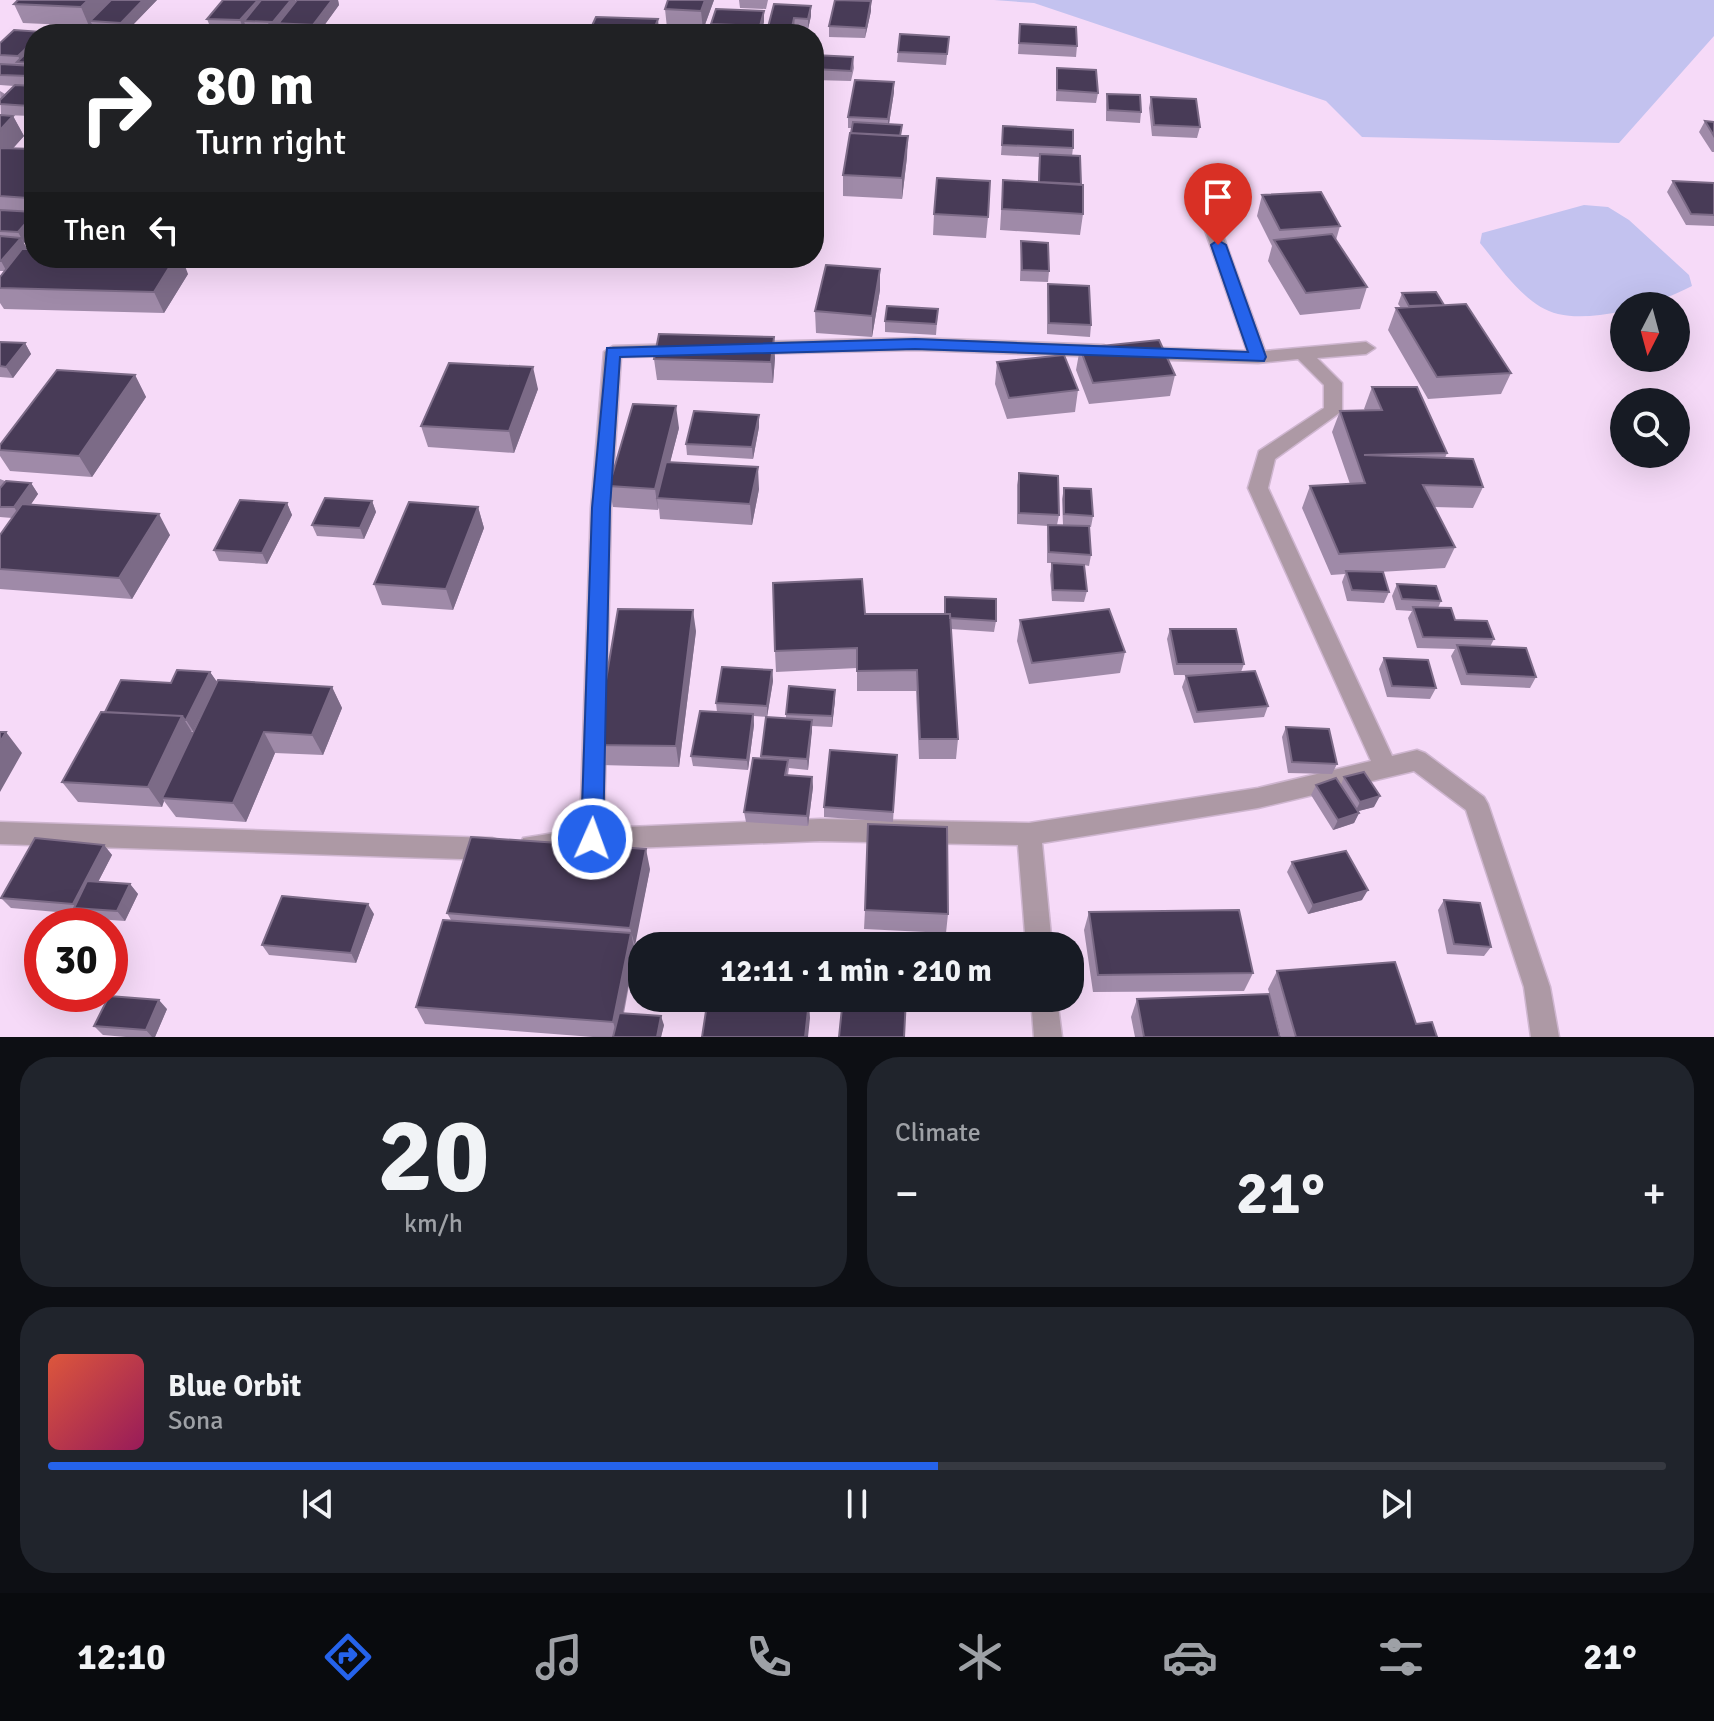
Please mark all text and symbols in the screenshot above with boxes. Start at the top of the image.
text: 80 m [196,51,314,120]
icon: right [64,56,168,160]
text: Turn right [196,120,346,165]
pin [1184,163,1252,245]
icon: arrive [1196,175,1240,219]
icon: left [142,208,186,252]
text: Then [64,212,126,249]
north arrow [1610,292,1690,372]
map controls [1610,292,1690,468]
button: search [1610,388,1690,468]
position arrow [550,797,634,881]
speed limit sign: 30 [24,908,128,1012]
text: 12:11 · 1 min · 210 m [720,953,992,990]
text: 20 [377,1092,490,1220]
text: Climate [895,1117,981,1149]
text: 21° [1236,1157,1325,1231]
text: − [895,1167,919,1221]
text: + [1642,1167,1666,1221]
text: km/h [404,1208,463,1240]
text: Blue Orbit [168,1368,301,1405]
text: Sona [168,1405,223,1437]
icon: previous [296,1482,340,1526]
icon: pause [835,1482,879,1526]
icon: next [1374,1482,1418,1526]
icon: directions [320,1629,376,1685]
icon: music [531,1629,587,1685]
icon: phone [741,1629,797,1685]
icon: climate [952,1629,1008,1685]
icon: car [1162,1629,1218,1685]
icon: filters [1373,1629,1429,1685]
text: 12:10 [77,1635,166,1680]
text: 21° [1583,1635,1637,1680]

